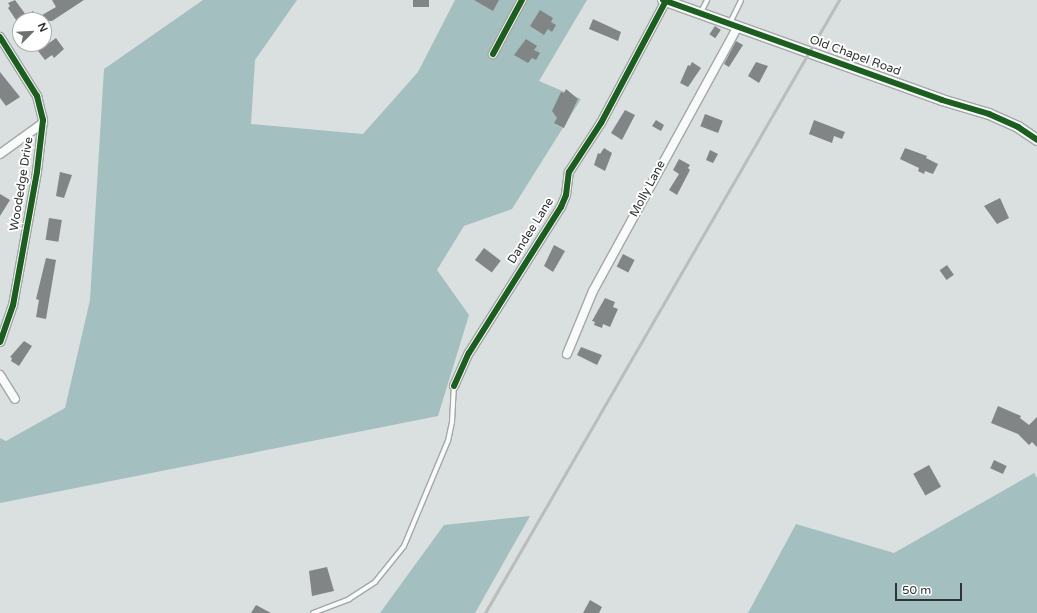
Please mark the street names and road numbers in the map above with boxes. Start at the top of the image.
street label: Old Chapel Road [807,33,903,79]
street label: Woodedge Drive [7,136,37,232]
street label: Molly Lane [627,158,669,220]
street label: Dandee Lane [505,195,557,267]

